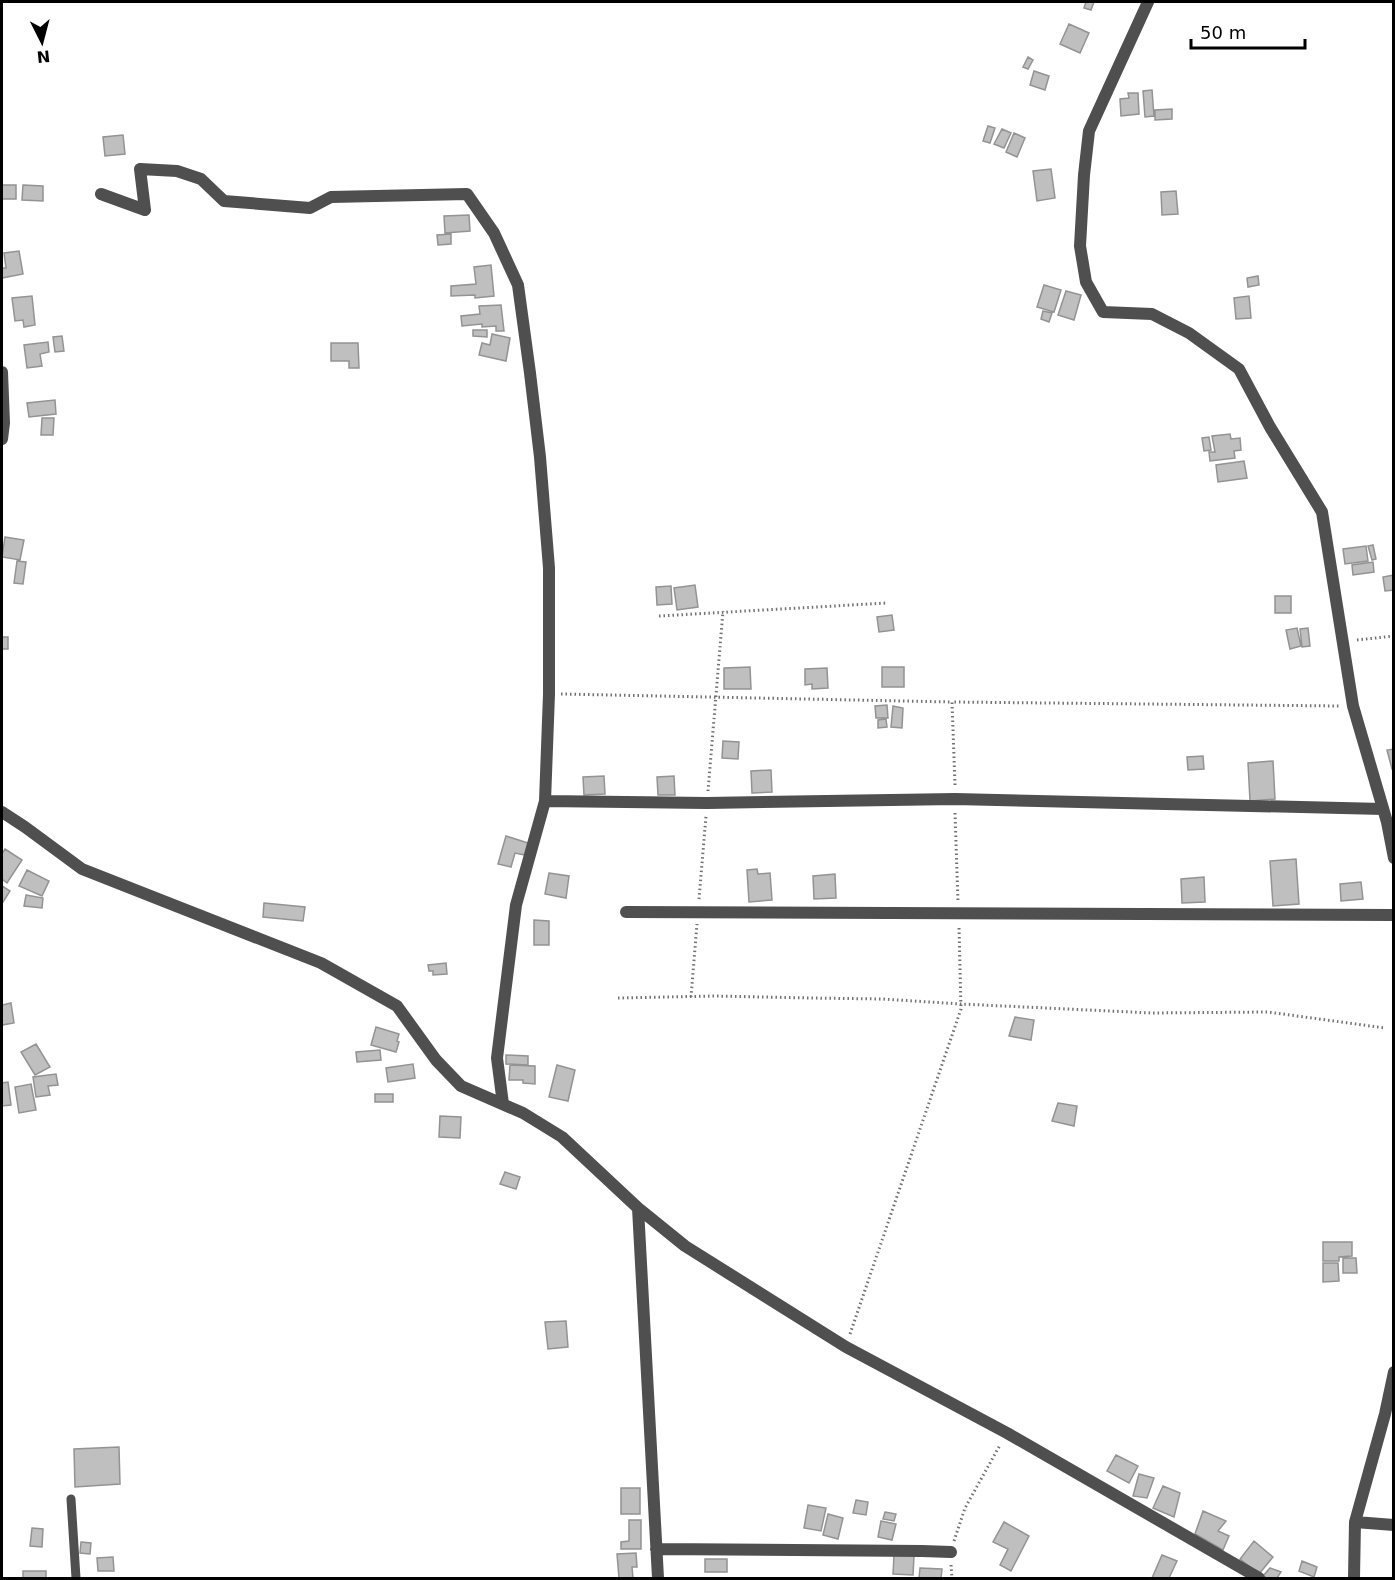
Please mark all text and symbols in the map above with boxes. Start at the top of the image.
north arrow [12,12,72,72]
scale bar [1191,12,1305,50]
text: 50 m [1200,22,1246,43]
text: N [36,46,51,67]

